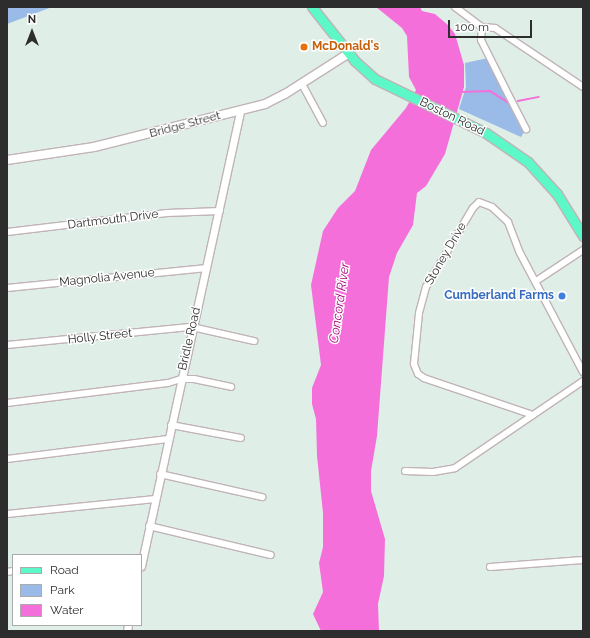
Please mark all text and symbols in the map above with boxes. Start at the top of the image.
north arrow [12,12,52,52]
scale bar [450,12,534,38]
text: N [28,13,36,26]
text: 100 m [455,20,489,34]
place label: McDonald's [312,40,379,54]
marker: McDonald's [299,42,309,52]
street label: Boston Road [417,95,487,139]
street label: Bridge Street [148,109,222,141]
street label: Dartmouth Drive [67,207,159,233]
street label: Stoney Drive [422,220,470,288]
water label: Concord River [327,262,353,344]
street label: Magnolia Avenue [58,266,156,290]
place label: Cumberland Farms [444,289,554,303]
marker: Cumberland Farms [557,291,567,301]
street label: Bridle Road [176,306,204,372]
street label: Holly Street [67,326,133,348]
legend [12,554,142,626]
text: Road [50,563,79,577]
text: Park [50,583,75,597]
text: Water [50,603,84,617]

